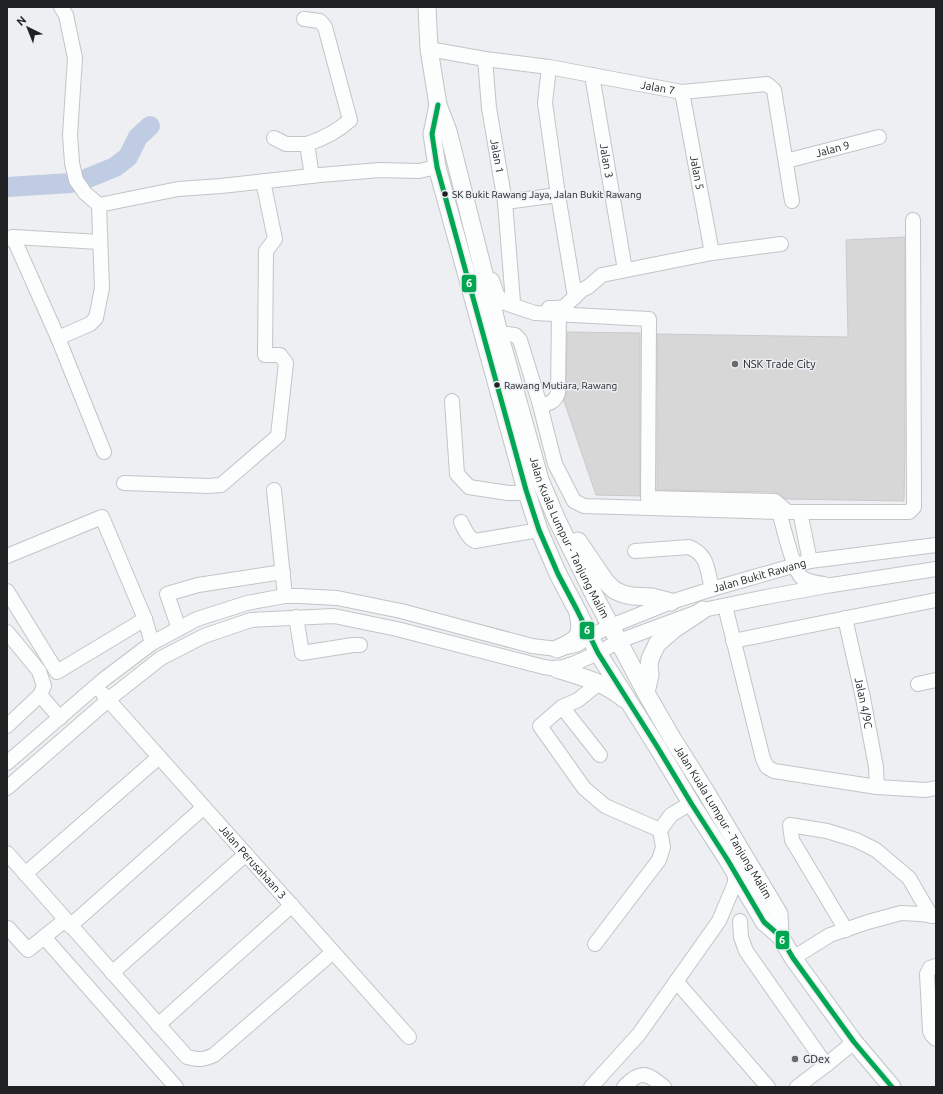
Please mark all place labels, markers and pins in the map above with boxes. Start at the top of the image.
marker: SK Bukit Rawang Jaya, Jalan Bukit Rawang [440,189,450,199]
place label: SK Bukit Rawang Jaya, Jalan Bukit Rawang [452,189,641,200]
place label: NSK Trade City [743,358,816,370]
marker: NSK Trade City [730,359,740,369]
marker: Rawang Mutiara, Rawang [492,380,502,390]
place label: Rawang Mutiara, Rawang [504,380,617,391]
place label: GDex [803,1053,830,1065]
marker: GDex [790,1054,800,1064]

